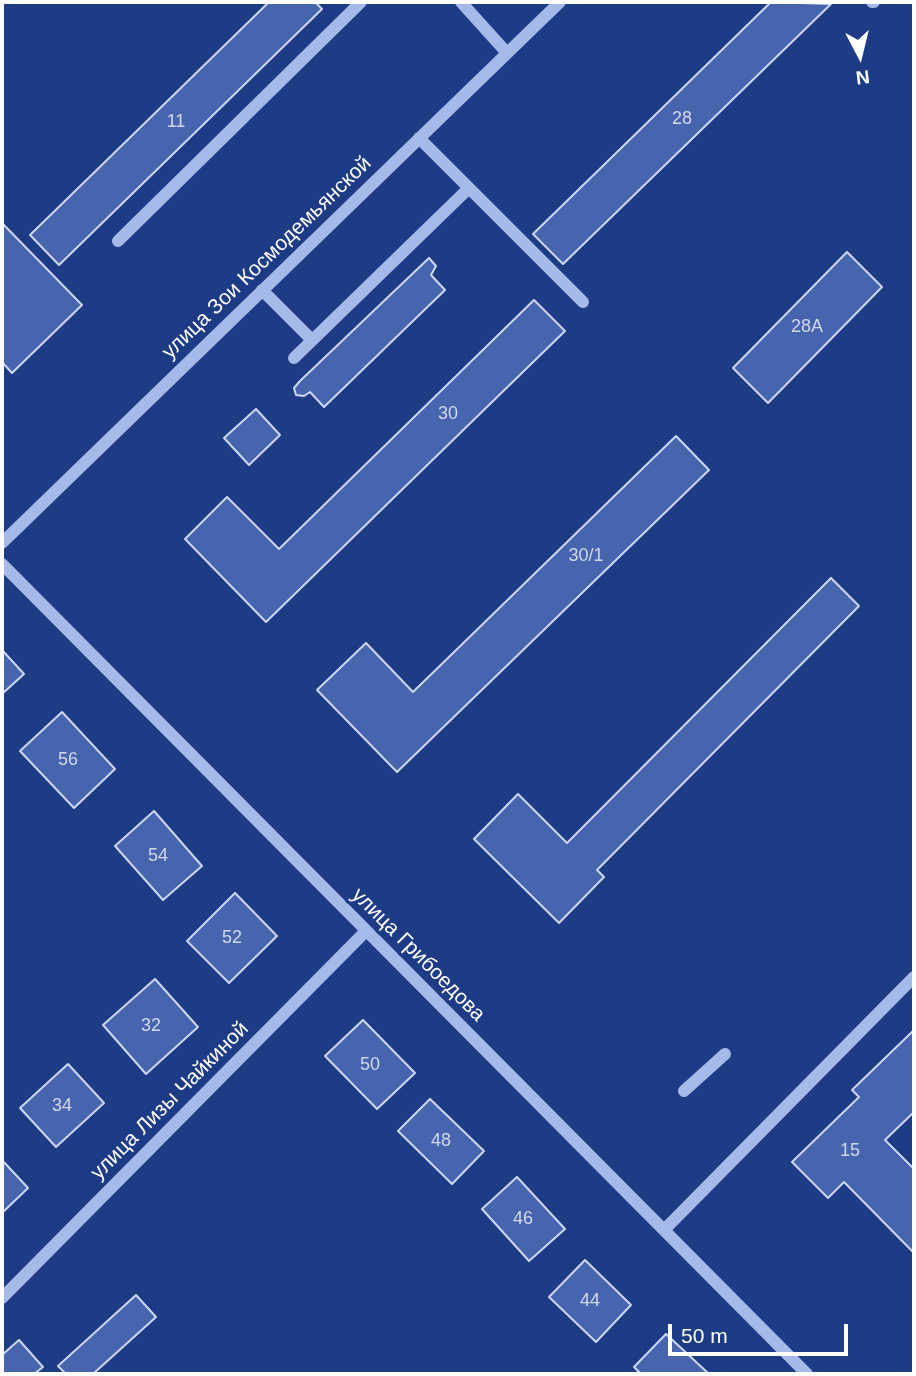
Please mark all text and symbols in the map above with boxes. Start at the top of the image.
north arrow [825,21,895,91]
text: N [855,66,871,89]
house number: 28 [672,108,692,130]
house number: 11 [167,111,185,133]
street label: улица Зои Космодемьянской [157,151,377,365]
house number: 28А [791,316,823,338]
house number: 30 [438,403,458,425]
house number: 30/1 [568,545,604,567]
house number: 56 [58,749,78,771]
house number: 54 [148,845,168,867]
street label: улица Грибоедова [346,883,490,1027]
house number: 52 [222,927,242,949]
house number: 32 [141,1015,161,1037]
street label: улица Лизы Чайкиной [86,1017,254,1185]
house number: 50 [360,1054,380,1076]
house number: 34 [52,1095,72,1117]
house number: 48 [431,1130,451,1152]
house number: 15 [840,1140,860,1162]
house number: 46 [513,1208,533,1230]
house number: 44 [580,1290,600,1312]
scale bar [671,1310,851,1354]
text: 50 m [681,1324,728,1347]

